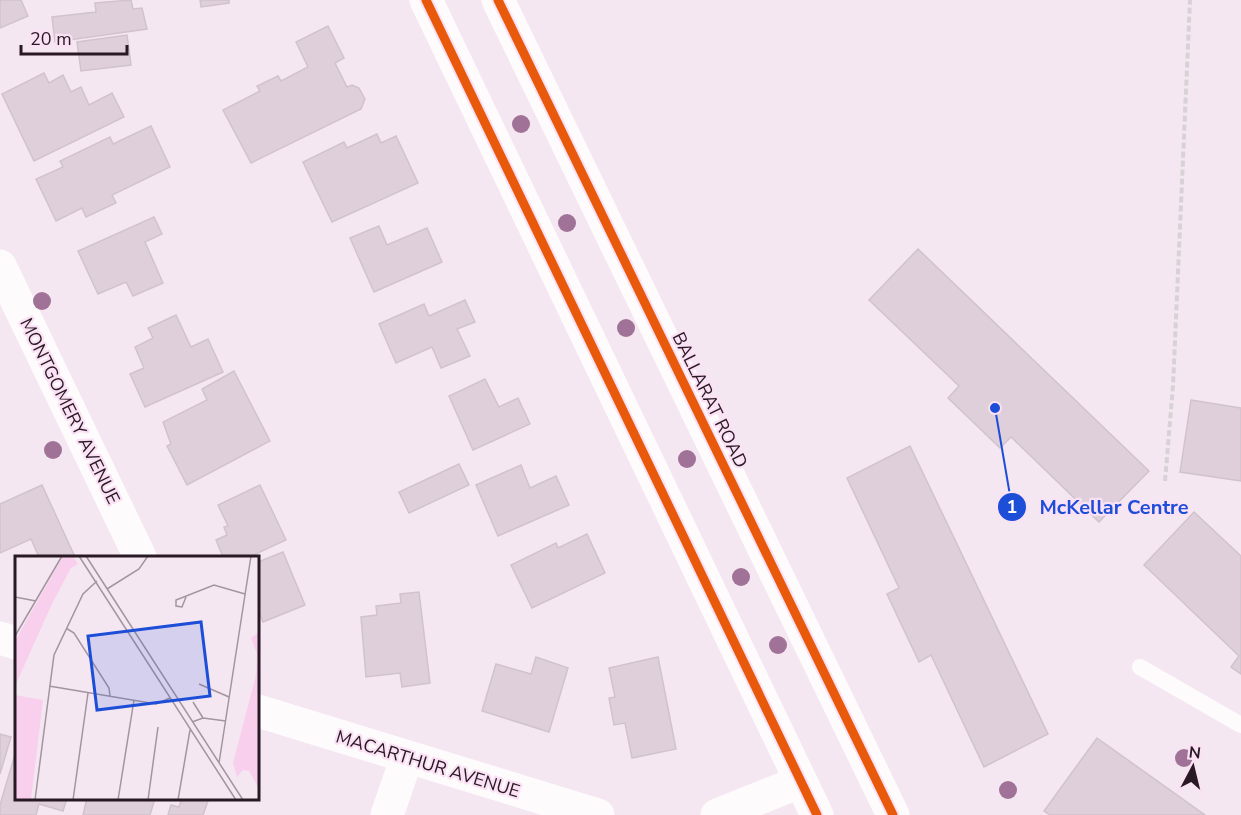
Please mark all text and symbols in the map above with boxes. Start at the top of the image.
scale bar [21,18,128,56]
text: 20 m [30,27,72,51]
street label: MONTGOMERY AVENUE [14,314,126,508]
street label: BALLARAT ROAD [667,328,753,472]
callout: McKellar Centre [997,488,1200,526]
text: McKellar Centre [1039,494,1189,521]
text: 1 [1007,495,1017,519]
inset map [15,556,260,800]
street label: MACARTHUR AVENUE [333,725,523,803]
north arrow [1163,737,1223,797]
text: N [1187,741,1202,765]

